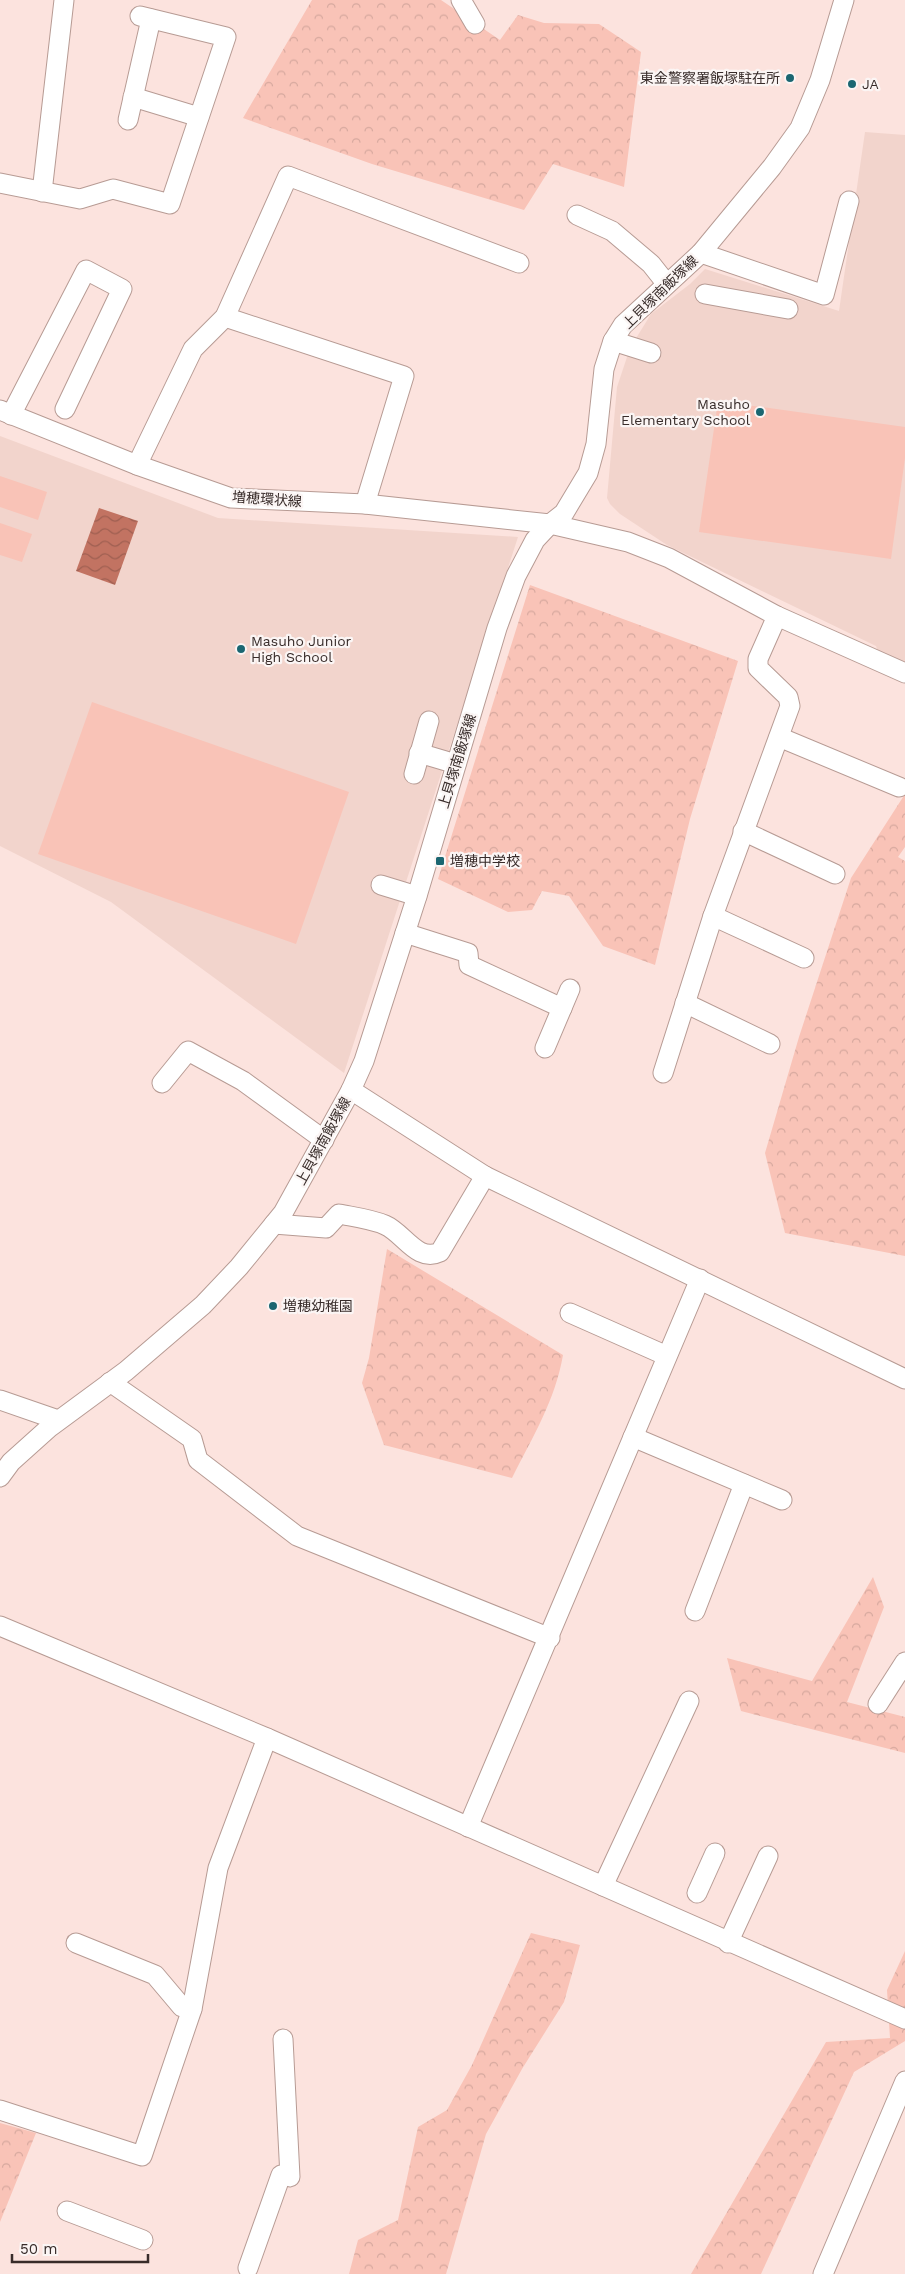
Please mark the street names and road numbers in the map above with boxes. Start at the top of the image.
street label: 上貝塚南飯塚線 [619,252,701,332]
street label: 増穂環状線 [232,489,302,509]
street label: 上貝塚南飯塚線 [435,712,479,810]
street label: 上貝塚南飯塚線 [292,1094,354,1188]

